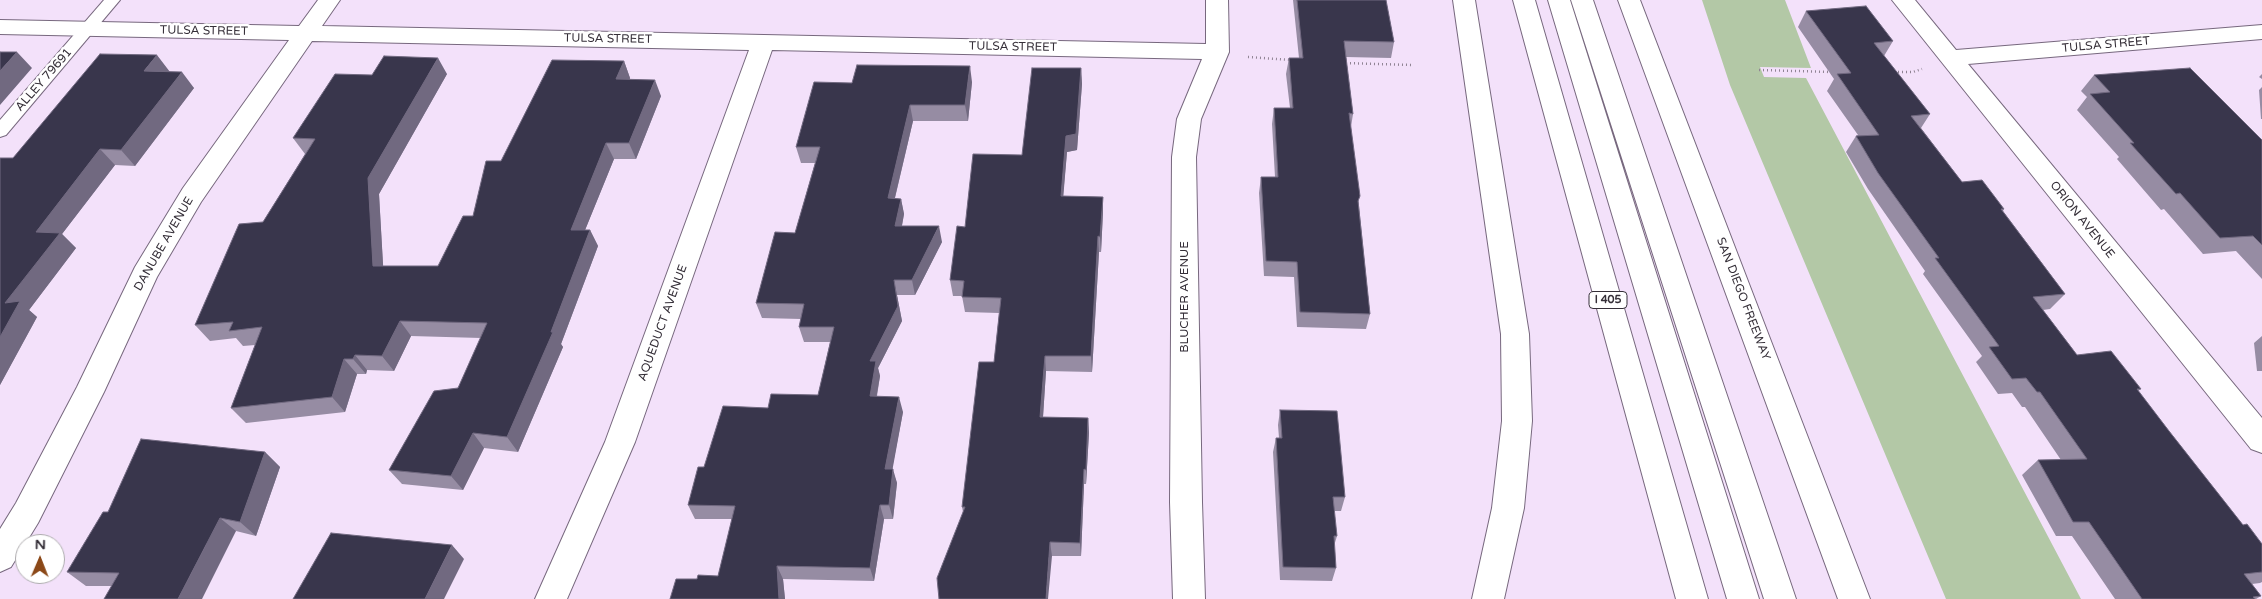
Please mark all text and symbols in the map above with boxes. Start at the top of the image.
street label: TULSA STREET [160,23,248,39]
street label: TULSA STREET [564,31,652,47]
street label: TULSA STREET [2061,34,2151,56]
street label: TULSA STREET [969,39,1057,55]
street label: ALLEY 79691 [13,46,75,114]
street label: ORION AVENUE [2047,179,2117,261]
street label: DANUBE AVENUE [131,194,197,294]
street label: SAN DIEGO FREEWAY [1713,236,1773,362]
street label: BLUCHER AVENUE [1178,241,1192,353]
street label: AQUEDUCT AVENUE [635,263,691,383]
road number: I 405 [1589,292,1627,308]
north arrow [15,534,65,584]
text: N [34,536,46,553]

